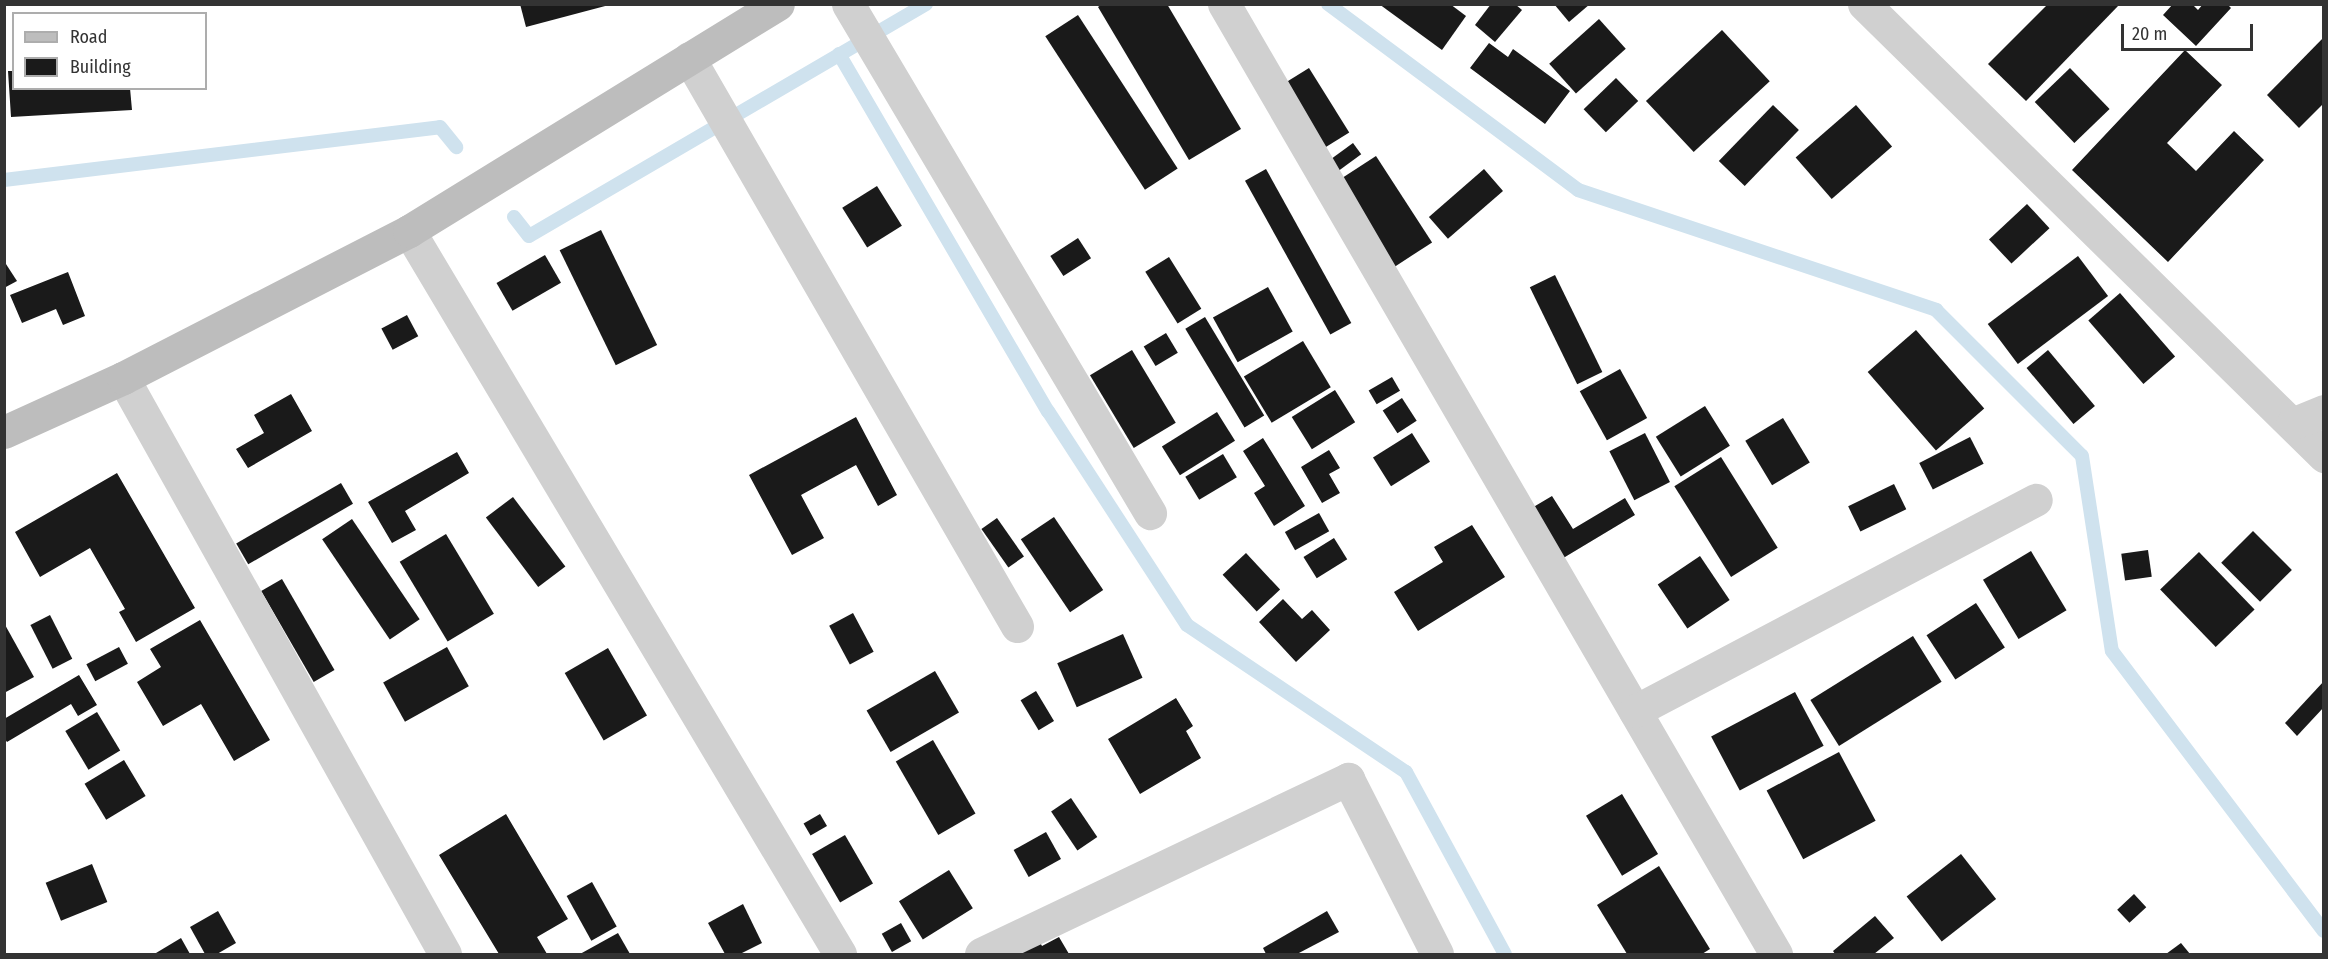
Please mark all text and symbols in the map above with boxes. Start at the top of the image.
legend [12,12,207,90]
scale bar [2124,12,2256,50]
text: 20 m [2132,23,2167,45]
text: Road [70,26,107,48]
text: Building [70,56,131,78]

